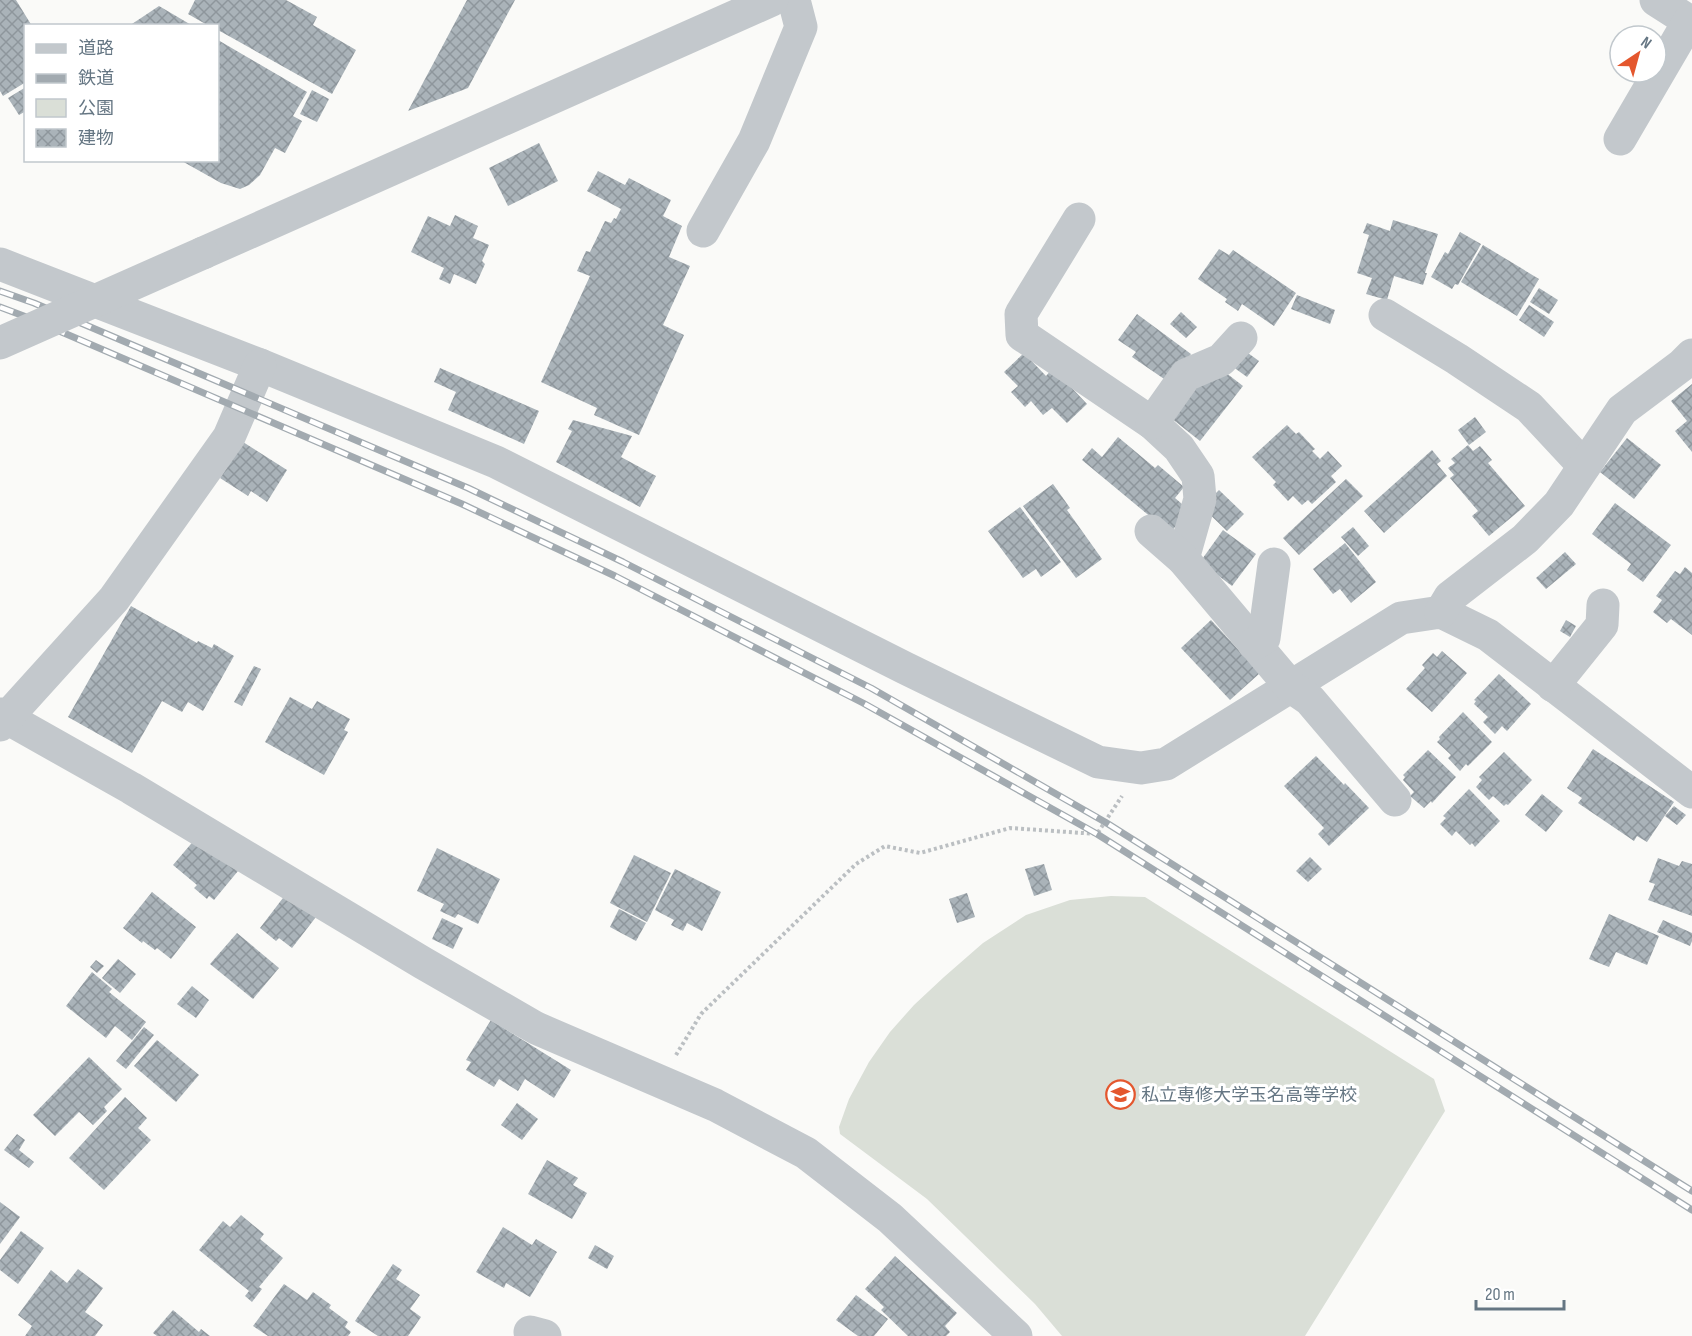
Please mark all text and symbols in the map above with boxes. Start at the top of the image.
legend [24,24,219,162]
north arrow [1608,24,1668,84]
text: N [1637,33,1655,53]
text: 道路 [78,38,114,59]
text: 鉄道 [78,68,114,89]
text: 公園 [78,98,114,119]
text: 建物 [78,128,114,149]
school or university icon: 私立専修大学玉名高等学校 [1104,1079,1136,1111]
place label: 私立専修大学玉名高等学校 [1141,1085,1357,1106]
scale bar [1476,1273,1564,1311]
text: 20 m [1485,1284,1515,1305]

